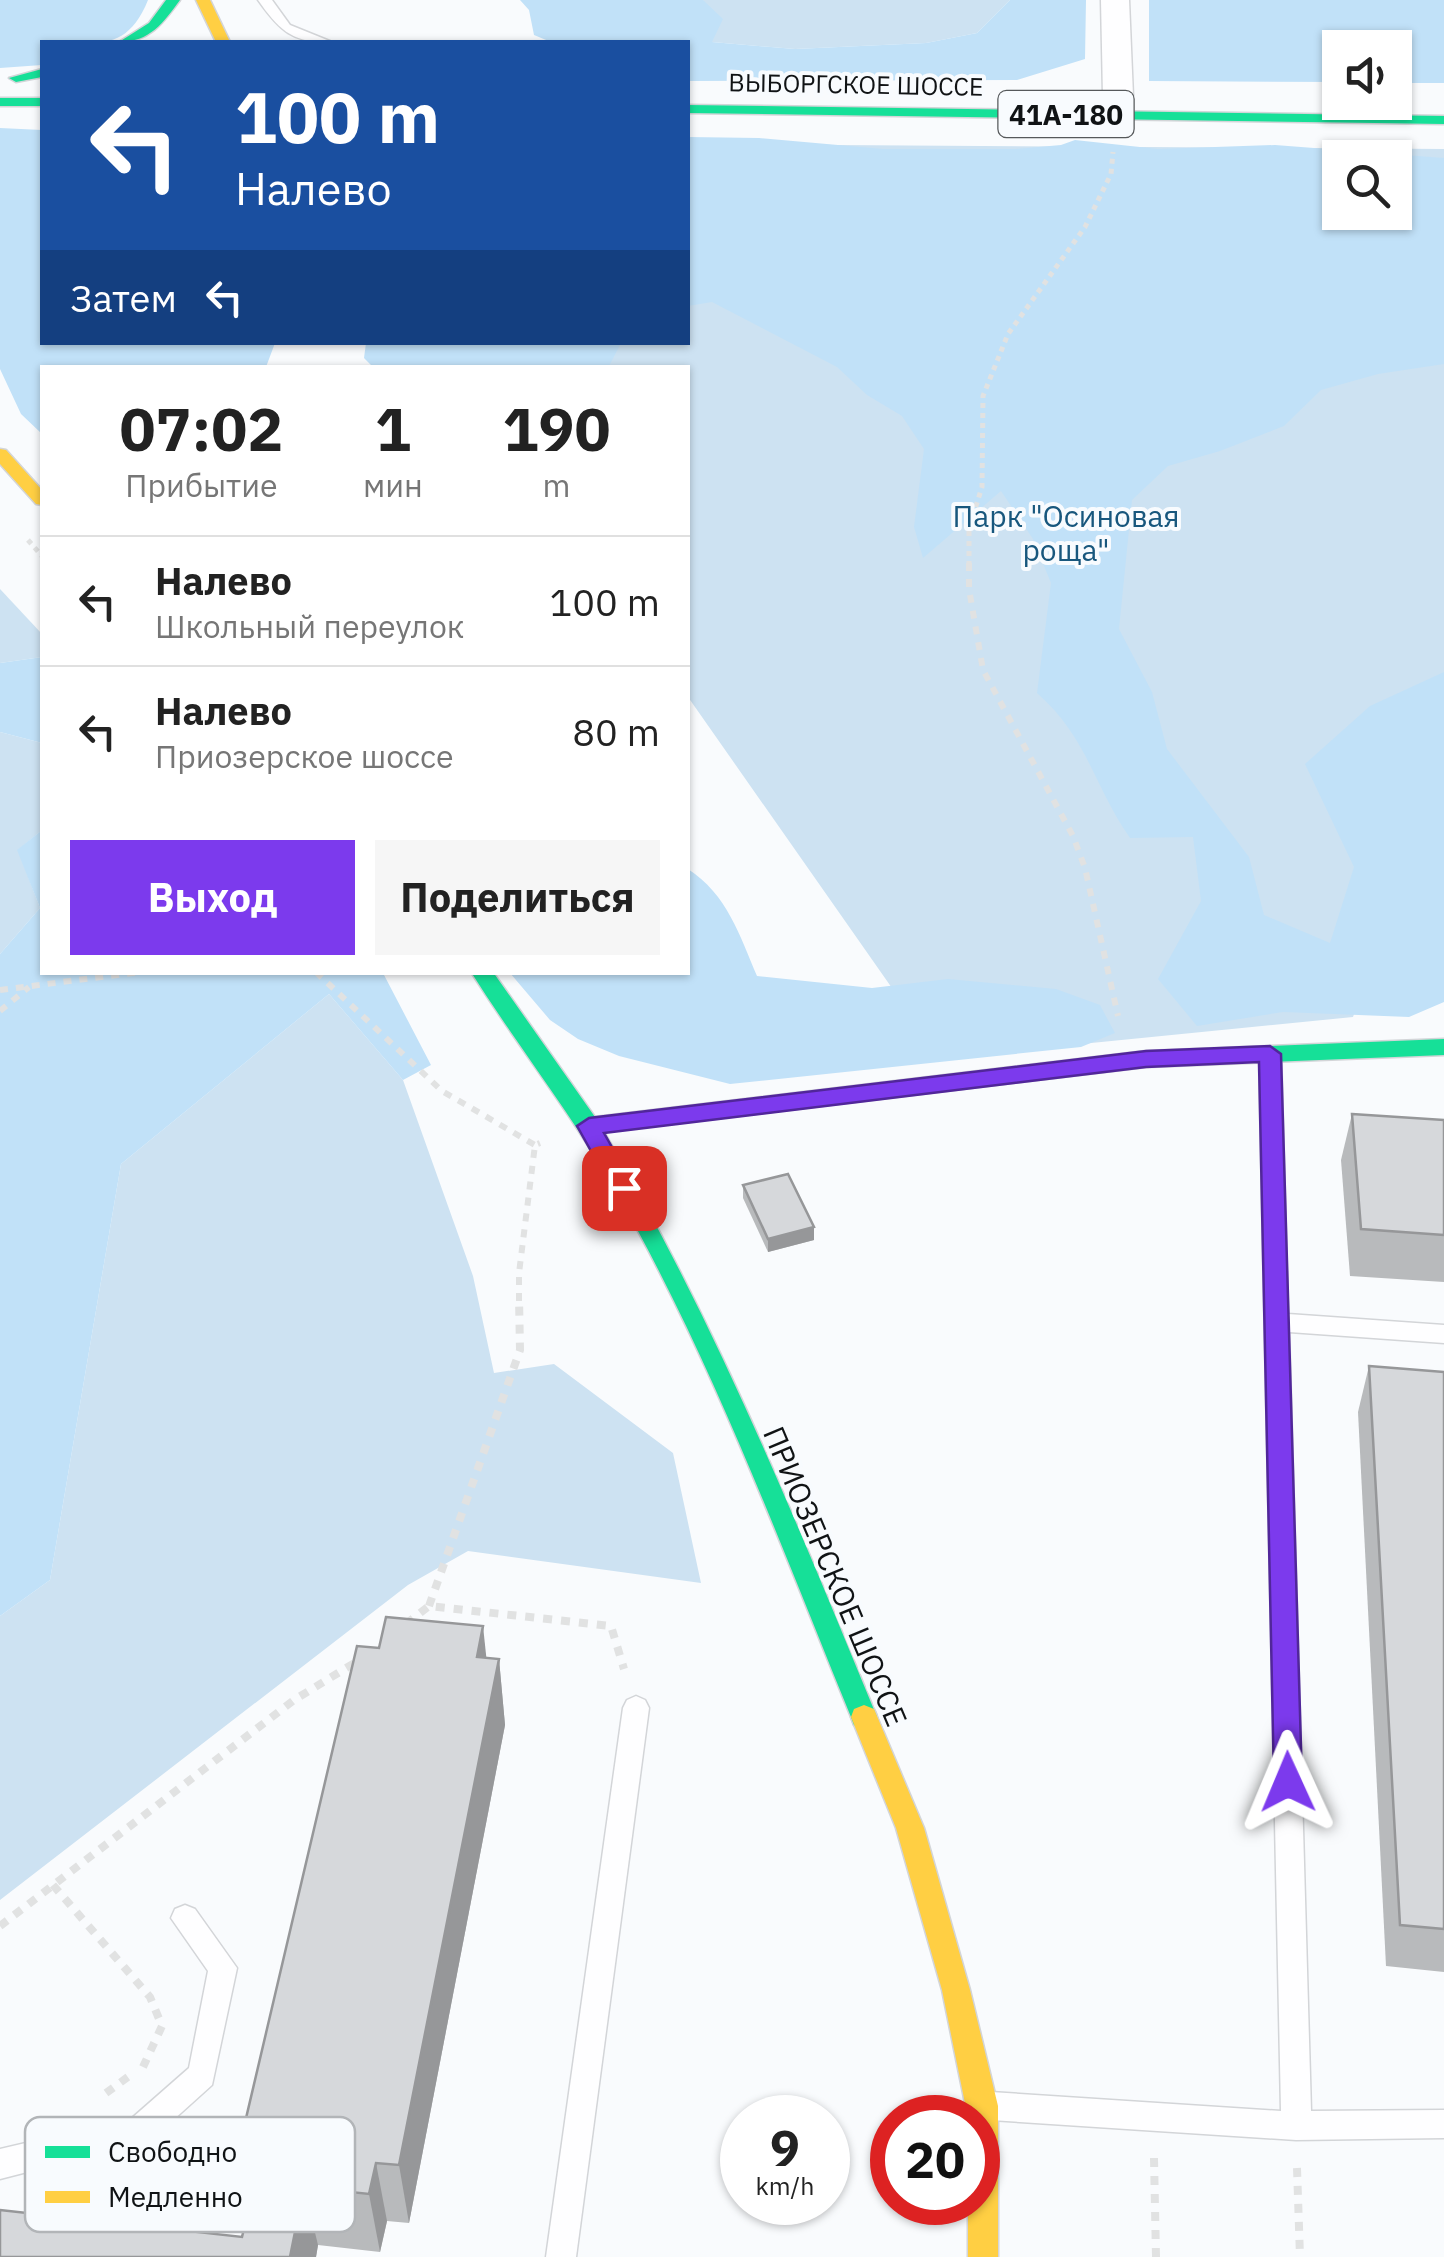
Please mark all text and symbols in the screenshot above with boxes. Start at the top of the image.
map controls [1322,30,1412,230]
button: sound [1322,30,1412,120]
street label: ВЫБОРГСКОЕ ШОССЕ [728,65,984,103]
text: 100 m [235,71,440,162]
icon: left [70,80,200,210]
road number: 41А-180 [998,91,1134,137]
button: search [1322,140,1412,230]
text: Налево [235,159,392,217]
icon: left [197,270,252,325]
text: Затем [70,273,177,322]
text: 07:02 [120,389,283,468]
text: 1 [375,389,411,468]
text: 190 [502,389,610,468]
text: Прибытие [125,464,278,506]
text: мин [363,464,423,506]
text: m [542,464,570,506]
park label: Парк "Осиновая роща" [952,496,1180,569]
text: Налево [155,556,292,605]
icon: left [70,574,125,629]
text: 100 m [549,577,660,626]
text: Школьный переулок [155,605,464,647]
text: Налево [155,686,292,735]
icon: left [70,704,125,759]
text: 80 m [572,707,660,756]
text: Приозерское шоссе [155,735,453,777]
button: Выход [70,840,355,955]
button: Поделиться [375,840,660,955]
pin [582,1146,667,1231]
icon: arrive [597,1161,652,1216]
street label: ПРИОЗЕРСКОЕ ШОССЕ [755,1420,917,1732]
position arrow [1236,1730,1340,1834]
speed limit sign: 20 [870,2095,1000,2225]
text: 9 [770,2115,800,2180]
legend [25,2117,355,2232]
text: Свободно [108,2133,237,2170]
text: km/h [756,2169,814,2202]
text: Медленно [108,2178,243,2215]

